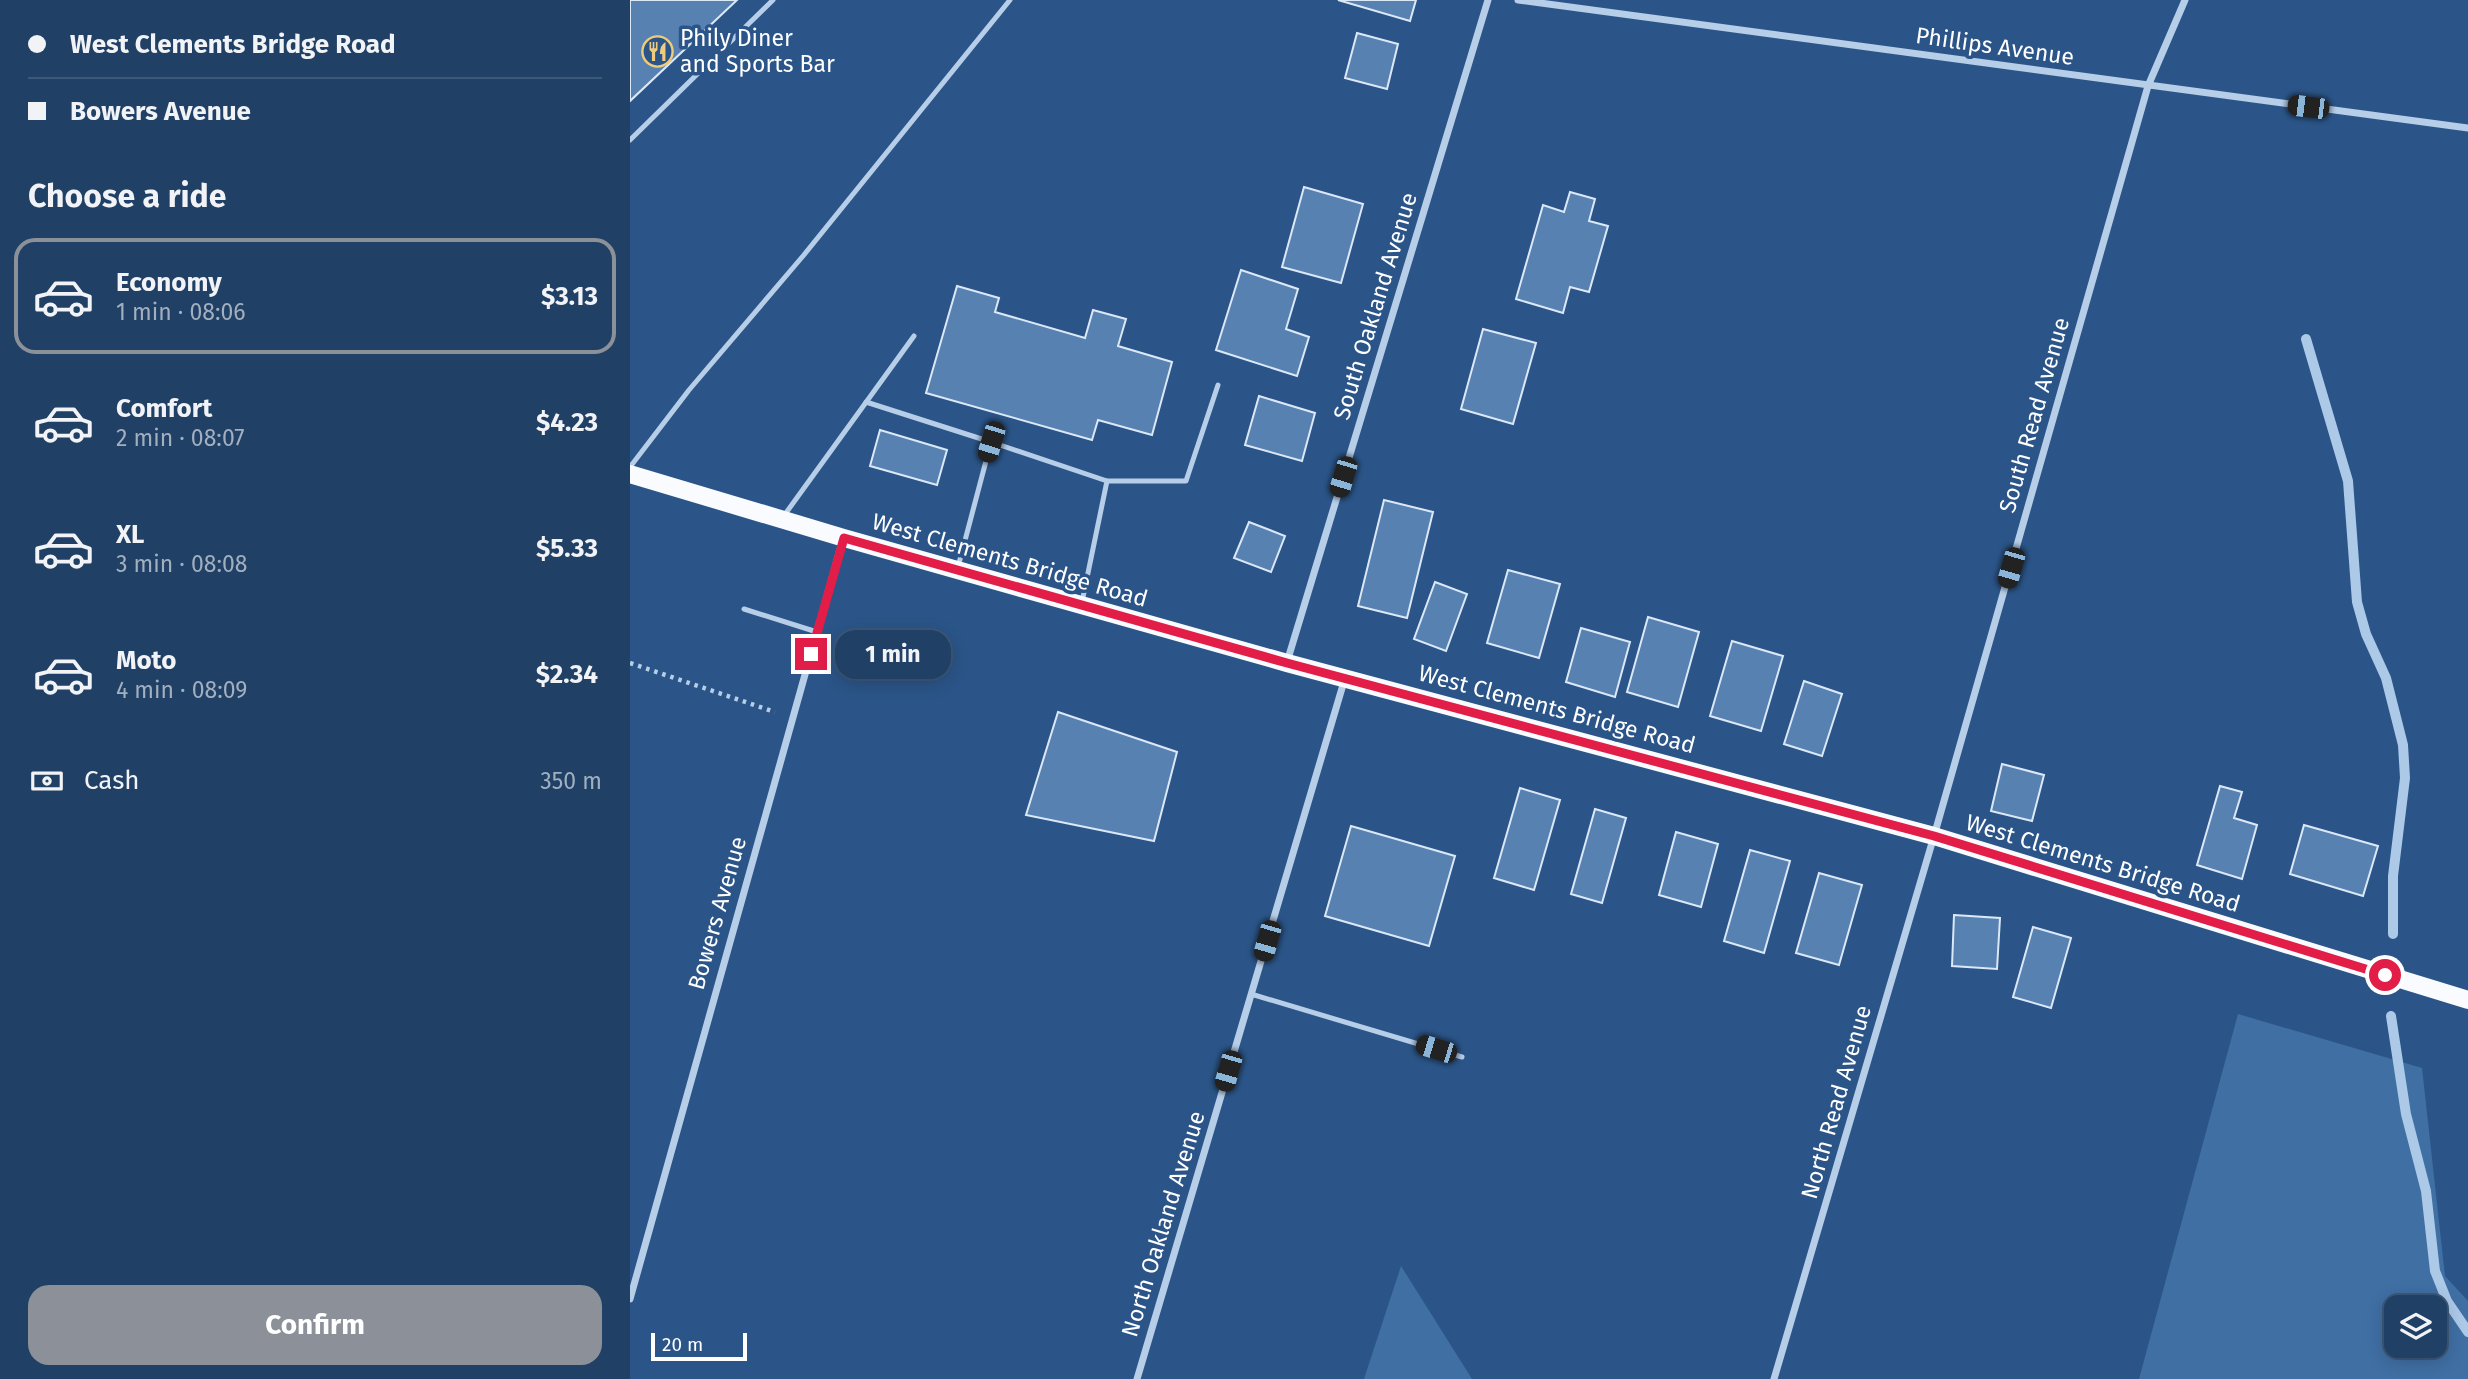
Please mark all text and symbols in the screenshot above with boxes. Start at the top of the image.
street label: Phillips Avenue [1914,21,2076,71]
place label: Phily Diner and Sports Bar [680,24,835,78]
text: West Clements Bridge Road [70,29,396,60]
restaurant icon: Phily Diner and Sports Bar [640,34,674,68]
car [2286,94,2331,120]
text: Bowers Avenue [70,96,251,127]
text: Choose a ride [28,177,226,215]
street label: South Oakland Avenue [1327,189,1423,423]
icon: car [32,265,95,328]
text: Economy [116,267,222,298]
text: $3.13 [541,281,598,312]
text: 1 min · 08:06 [116,298,246,326]
street label: South Read Avenue [1993,314,2075,516]
icon: car [32,391,95,454]
text: Comfort [116,393,212,424]
text: $4.23 [536,407,598,438]
car [975,419,1008,465]
text: 2 min · 08:07 [116,424,244,452]
car [1327,454,1360,500]
street label: West Clements Bridge Road [869,507,1151,613]
icon: car [32,517,95,580]
text: XL [116,519,144,550]
text: $5.33 [536,533,598,564]
car [1996,545,2027,591]
text: 3 min · 08:08 [116,550,248,578]
callout: 1 min [836,630,951,678]
route end [795,638,827,670]
text: 1 min [865,640,921,668]
icon: car [32,643,95,706]
text: Moto [116,645,176,676]
text: $2.34 [536,659,598,690]
street label: West Clements Bridge Road [1415,659,1699,759]
text: 4 min · 08:09 [116,676,247,704]
icon: cash [28,762,66,800]
text: Cash [84,765,140,796]
text: 350 m [540,767,602,795]
street label: West Clements Bridge Road [1962,808,2244,918]
street label: Bowers Avenue [682,833,752,993]
car [1252,918,1283,964]
route start [2369,959,2401,991]
street label: North Read Avenue [1795,1002,1877,1202]
car [1413,1033,1460,1065]
car [1213,1048,1244,1094]
street label: North Oakland Avenue [1115,1108,1211,1340]
button: Confirm [28,1285,602,1365]
map controls [2384,1295,2447,1358]
button: layers [2384,1295,2447,1358]
scale bar [651,1330,747,1362]
text: 20 m [662,1333,703,1356]

